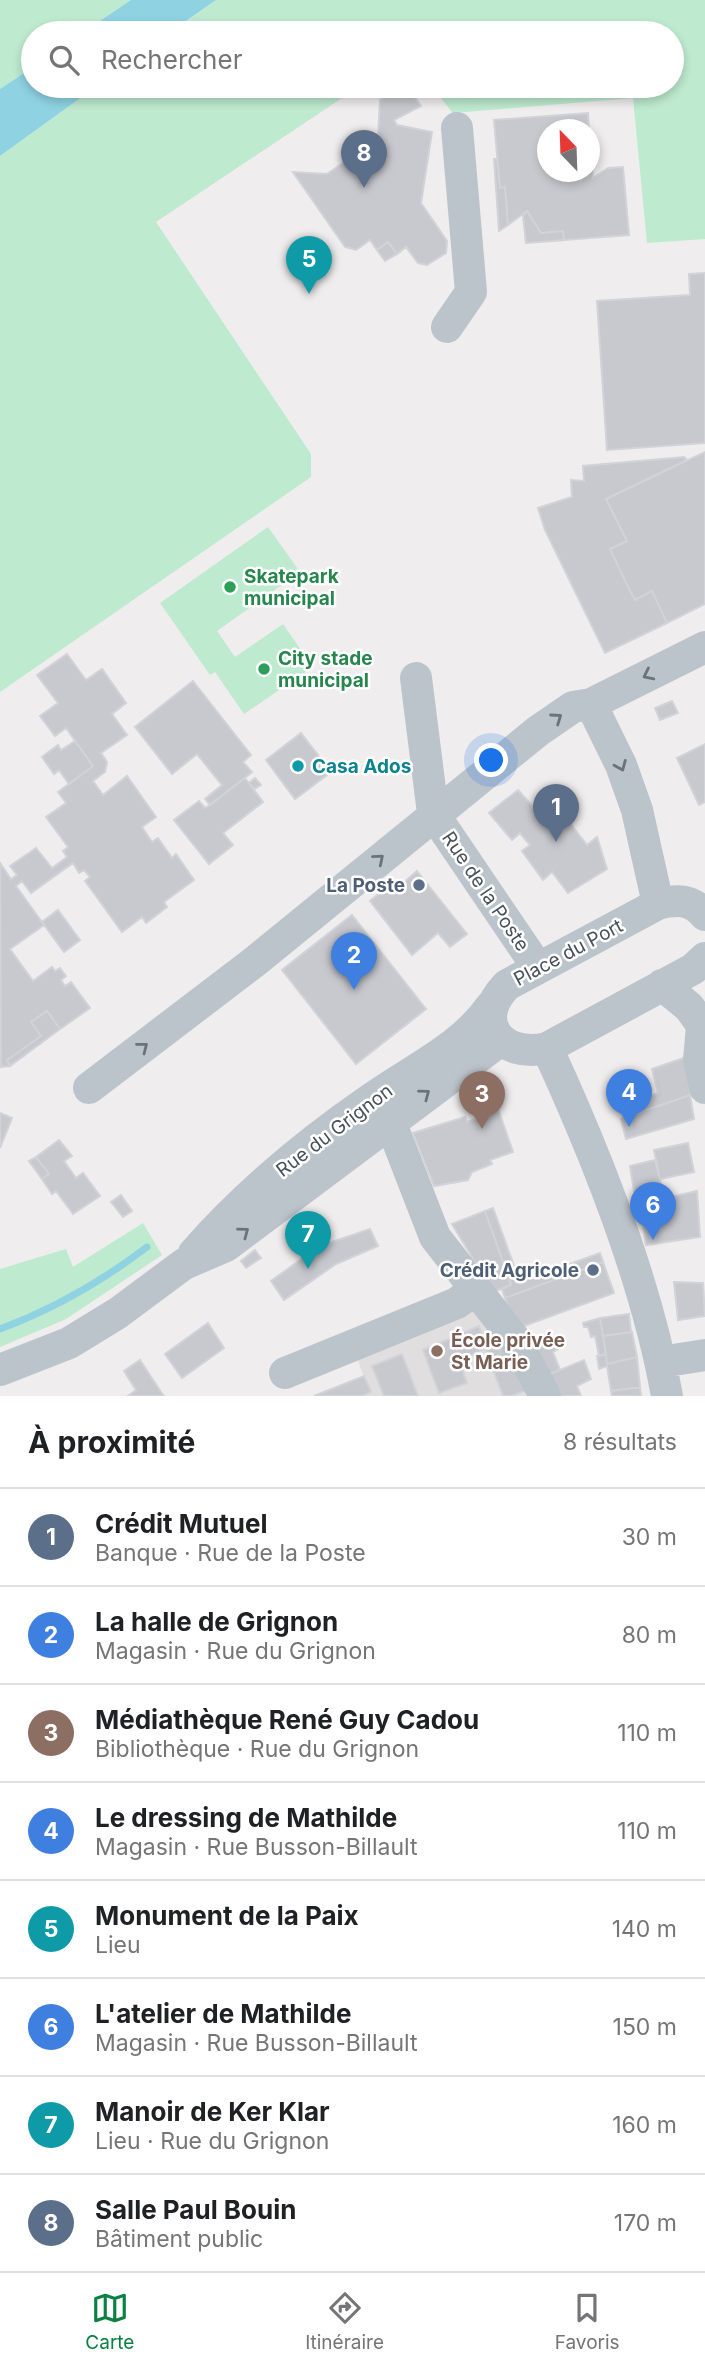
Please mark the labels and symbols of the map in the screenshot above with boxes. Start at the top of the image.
north arrow [537,119,600,182]
pin: 8 [341,130,387,188]
pin: 5 [286,236,332,294]
place label: Skatepark municipal [244,565,339,610]
marker: Skatepark municipal [222,579,238,595]
place label: City stade municipal [278,647,373,692]
marker: City stade municipal [256,661,272,677]
one-way arrow [643,667,655,681]
one-way arrow [549,714,562,726]
your location [474,743,508,777]
place label: Casa Ados [312,755,411,778]
marker: Casa Ados [290,758,306,774]
one-way arrow [612,759,626,771]
pin: 1 [533,784,579,842]
street label: Rue de la Poste [437,827,534,955]
one-way arrow [370,855,383,867]
place label: La Poste [326,874,405,897]
marker: La Poste [411,877,427,893]
street label: Place du Port [510,914,627,991]
pin: 2 [331,932,377,990]
one-way arrow [136,1042,148,1055]
pin: 4 [606,1069,652,1127]
pin: 3 [459,1071,505,1129]
street label: Rue du Grignon [272,1079,397,1182]
one-way arrow [417,1090,430,1103]
pin: 6 [630,1182,676,1240]
pin: 7 [285,1211,331,1269]
one-way arrow [236,1228,249,1241]
place label: Crédit Agricole [440,1259,579,1282]
marker: Crédit Agricole [585,1262,601,1278]
place label: École privée St Marie [451,1329,565,1374]
marker: École privée St Marie [429,1343,445,1359]

